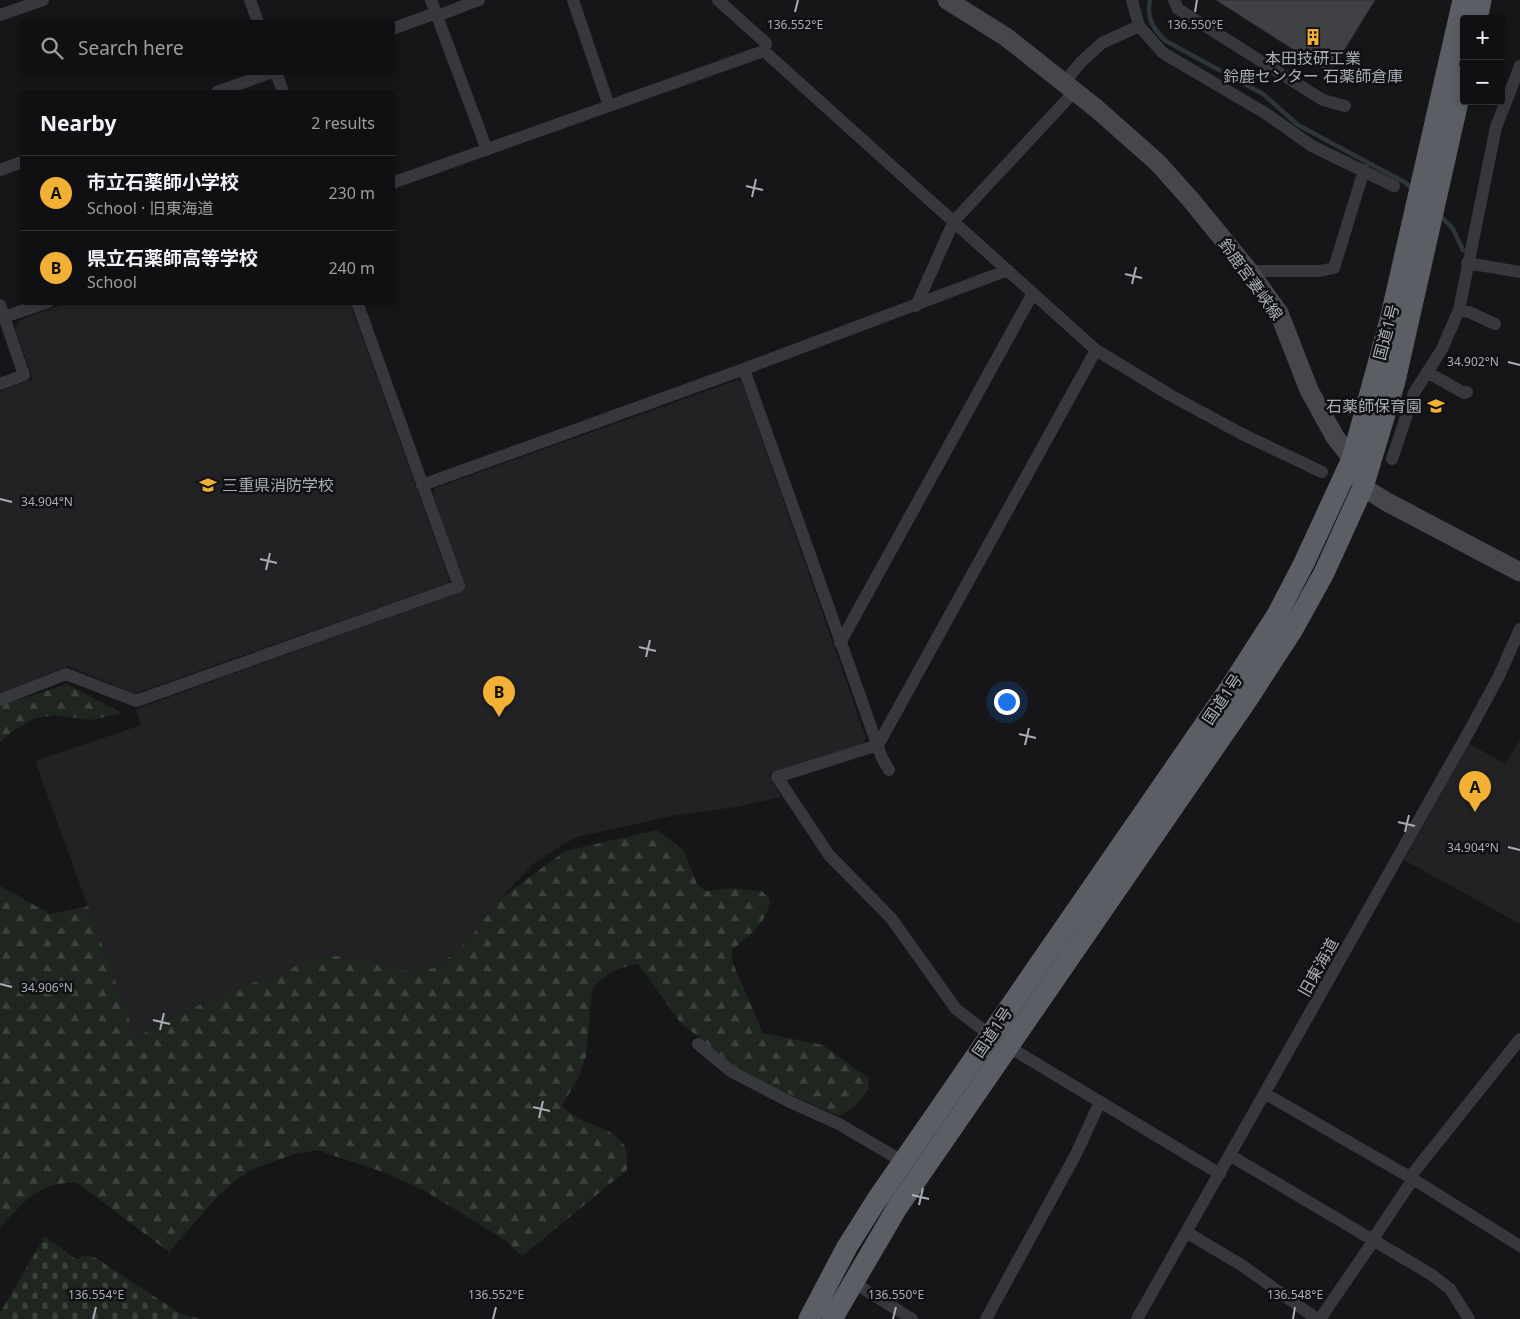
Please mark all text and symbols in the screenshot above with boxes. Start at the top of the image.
map controls [1460,15,1505,105]
button: + [1460,15,1505,60]
text: 136.552°E [767,16,823,33]
text: 136.550°E [1167,16,1223,33]
search box [20,20,395,75]
building icon: 本田技研工業 鈴鹿センター 石薬師倉庫 [1303,27,1323,47]
icon: search [38,34,66,62]
text: Search here [78,35,184,61]
place label: 本田技研工業 鈴鹿センター 石薬師倉庫 [1223,47,1403,87]
button: − [1460,60,1505,105]
text: Nearby [40,109,116,137]
text: 2 results [311,112,375,134]
text: 市立石薬師小学校 [87,169,239,195]
text: A [50,182,62,204]
text: 230 m [328,182,375,204]
text: School · 旧東海道 [87,197,213,219]
street label: 鈴鹿宮妻峡線 [1214,234,1288,324]
text: 県立石薬師高等学校 [87,245,258,271]
text: B [51,257,61,279]
text: 240 m [328,257,375,279]
text: School [87,271,137,293]
street label: 国道1号 [1368,302,1404,362]
text: 34.902°N [1447,353,1499,370]
place label: 石薬師保育園 [1326,395,1422,417]
school or university icon: 石薬師保育園 [1426,396,1446,416]
place label: 三重県消防学校 [222,474,334,496]
school or university icon: 三重県消防学校 [198,475,218,495]
text: 34.904°N [21,493,73,510]
street label: 国道1号 [1197,669,1247,729]
pin: B [483,676,515,717]
your location [994,689,1020,715]
pin: A [1459,771,1491,812]
text: 34.904°N [1447,839,1499,856]
street label: 旧東海道 [1293,934,1343,1000]
text: 34.906°N [21,979,73,996]
street label: 国道1号 [967,1002,1017,1062]
text: 136.554°E [68,1286,124,1303]
text: 136.552°E [468,1286,524,1303]
text: 136.550°E [868,1286,924,1303]
text: 136.548°E [1267,1286,1323,1303]

